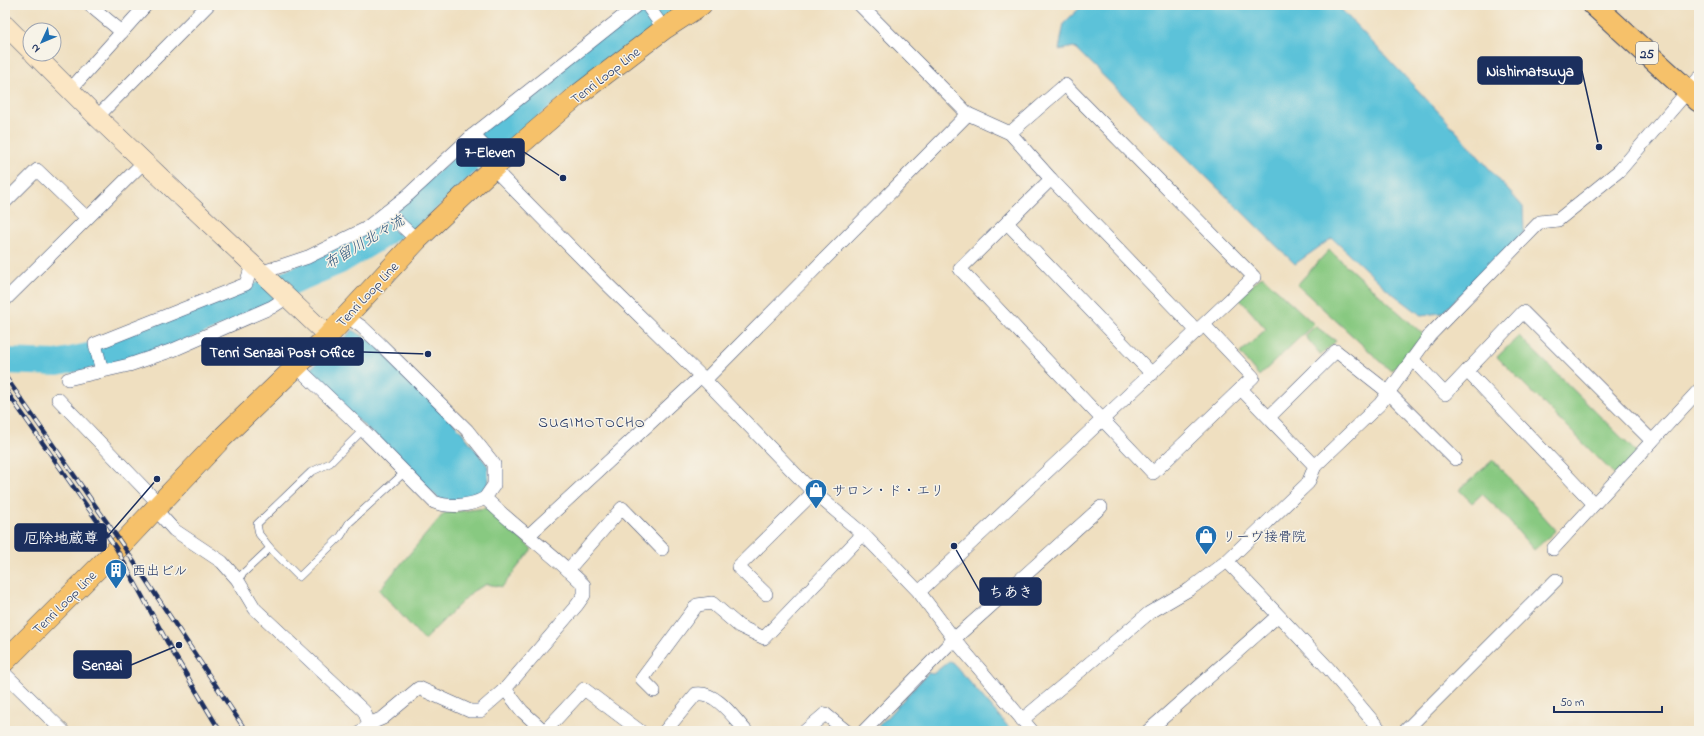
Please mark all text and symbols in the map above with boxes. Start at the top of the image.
north arrow [22,22,62,62]
text: N [27,40,44,56]
street label: Tenri Loop Line [567,42,646,110]
road number: 25 [1636,42,1658,64]
callout: Nishimatsuya [1478,57,1582,84]
text: Nishimatsuya [1486,61,1574,85]
callout: 7-Eleven [457,139,524,166]
text: 7-Eleven [465,142,516,164]
water label: 布留川北々流 [320,210,410,275]
street label: Tenri Loop Line [332,257,405,333]
callout: Tenri Senzai Post Office [202,338,363,365]
text: Tenri Senzai Post Office [209,342,356,364]
district label: SUGIMOTOCHO [538,412,646,434]
shop icon: サロン・ド・エリ [803,477,829,510]
place label: サロン・ド・エリ [832,481,944,502]
shop icon: リーヴ接骨院 [1193,523,1219,556]
callout: 厄除地蔵尊 [15,524,106,551]
place label: リーヴ接骨院 [1222,527,1306,548]
text: 厄除地蔵尊 [23,528,99,550]
building icon: 西出ビル [103,557,129,590]
place label: 西出ビル [132,561,188,582]
street label: Tenri Loop Line [28,566,102,640]
callout: ちあき [980,578,1041,605]
text: ちあき [988,582,1034,604]
callout: Senzai [74,651,131,678]
text: Senzai [82,655,123,677]
scale bar [1554,688,1662,714]
text: 50 m [1560,694,1584,712]

